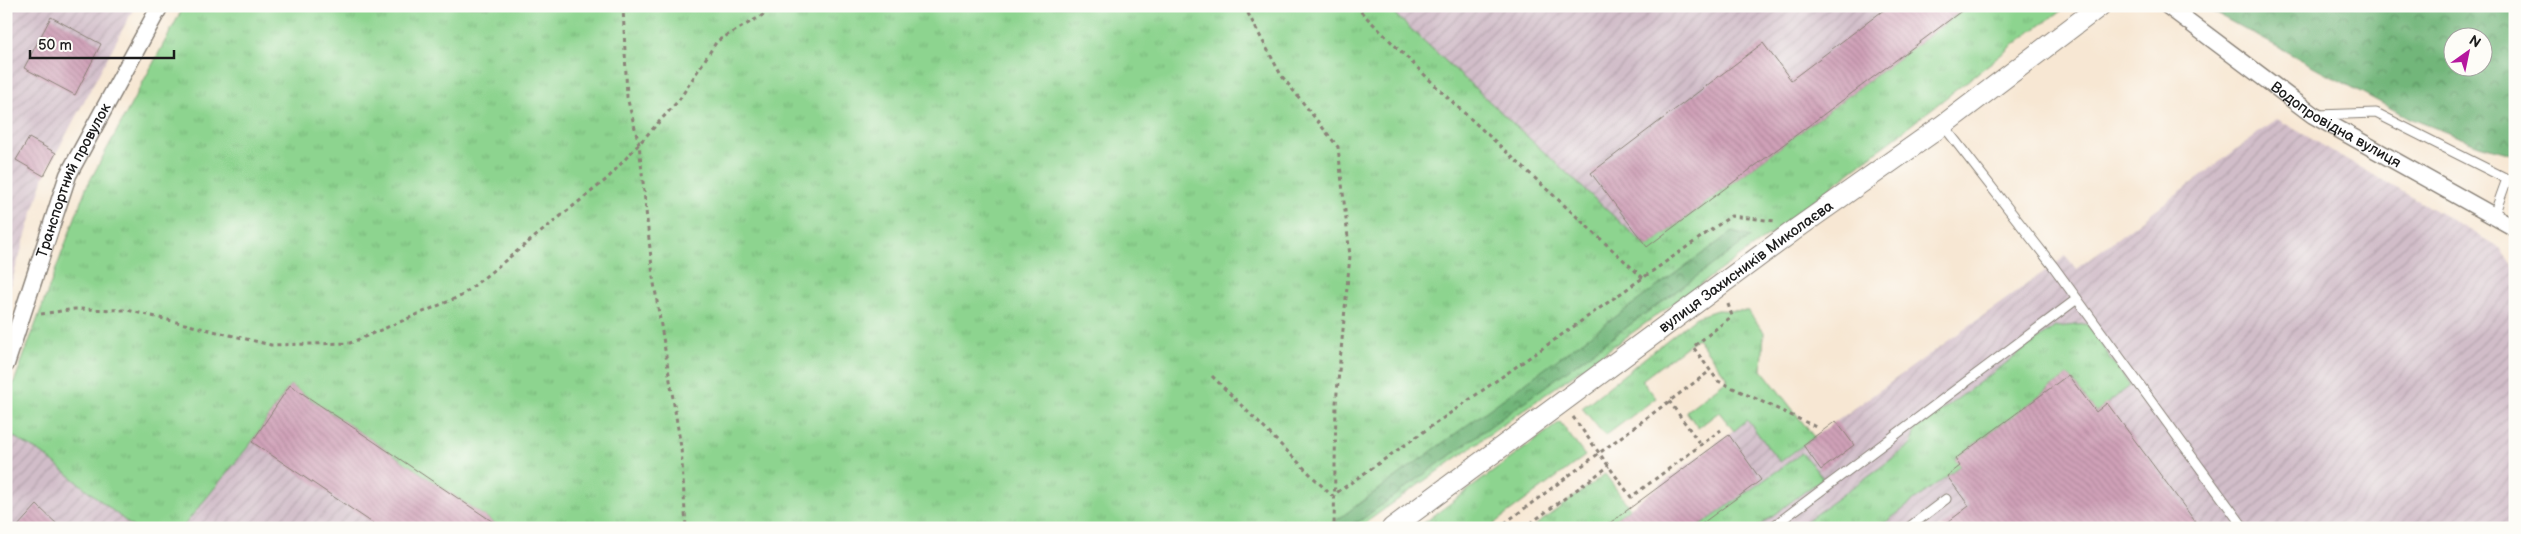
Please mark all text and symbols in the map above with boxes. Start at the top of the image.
scale bar [30,28,174,60]
north arrow [2444,28,2494,78]
text: N [2466,32,2484,52]
text: 50 m [38,36,72,55]
street label: Водопровідна вулиця [2267,78,2404,172]
street label: Транспортний провулок [32,100,115,260]
street label: вулиця Захисників Миколаєва [1655,197,1837,337]

